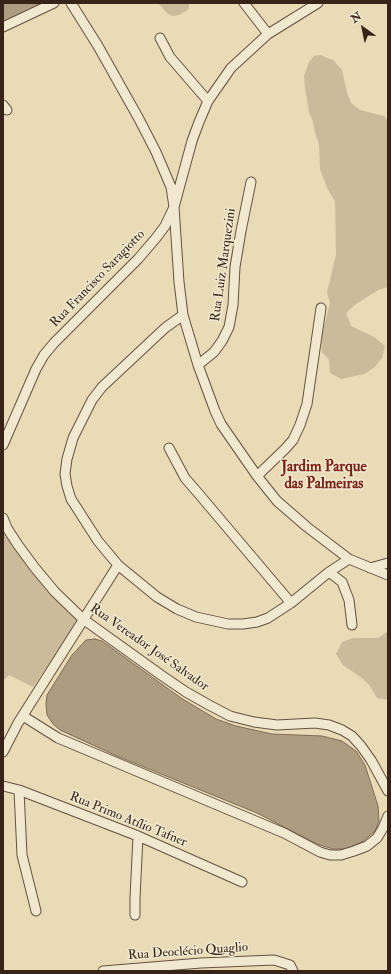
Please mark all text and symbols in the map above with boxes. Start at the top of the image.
north arrow [343,8,383,48]
text: N [349,9,364,26]
street label: Rua Luiz Marquezini [208,207,240,323]
street label: Rua Francisco Saragiotto [47,227,149,331]
district label: Jardim Parque das Palmeiras [281,459,367,494]
street label: Rua Vereador José Salvador [87,601,211,695]
street label: Rua Primo Atílio Tafner [67,789,189,851]
street label: Rua Deoclécio Quaglio [127,940,249,964]

